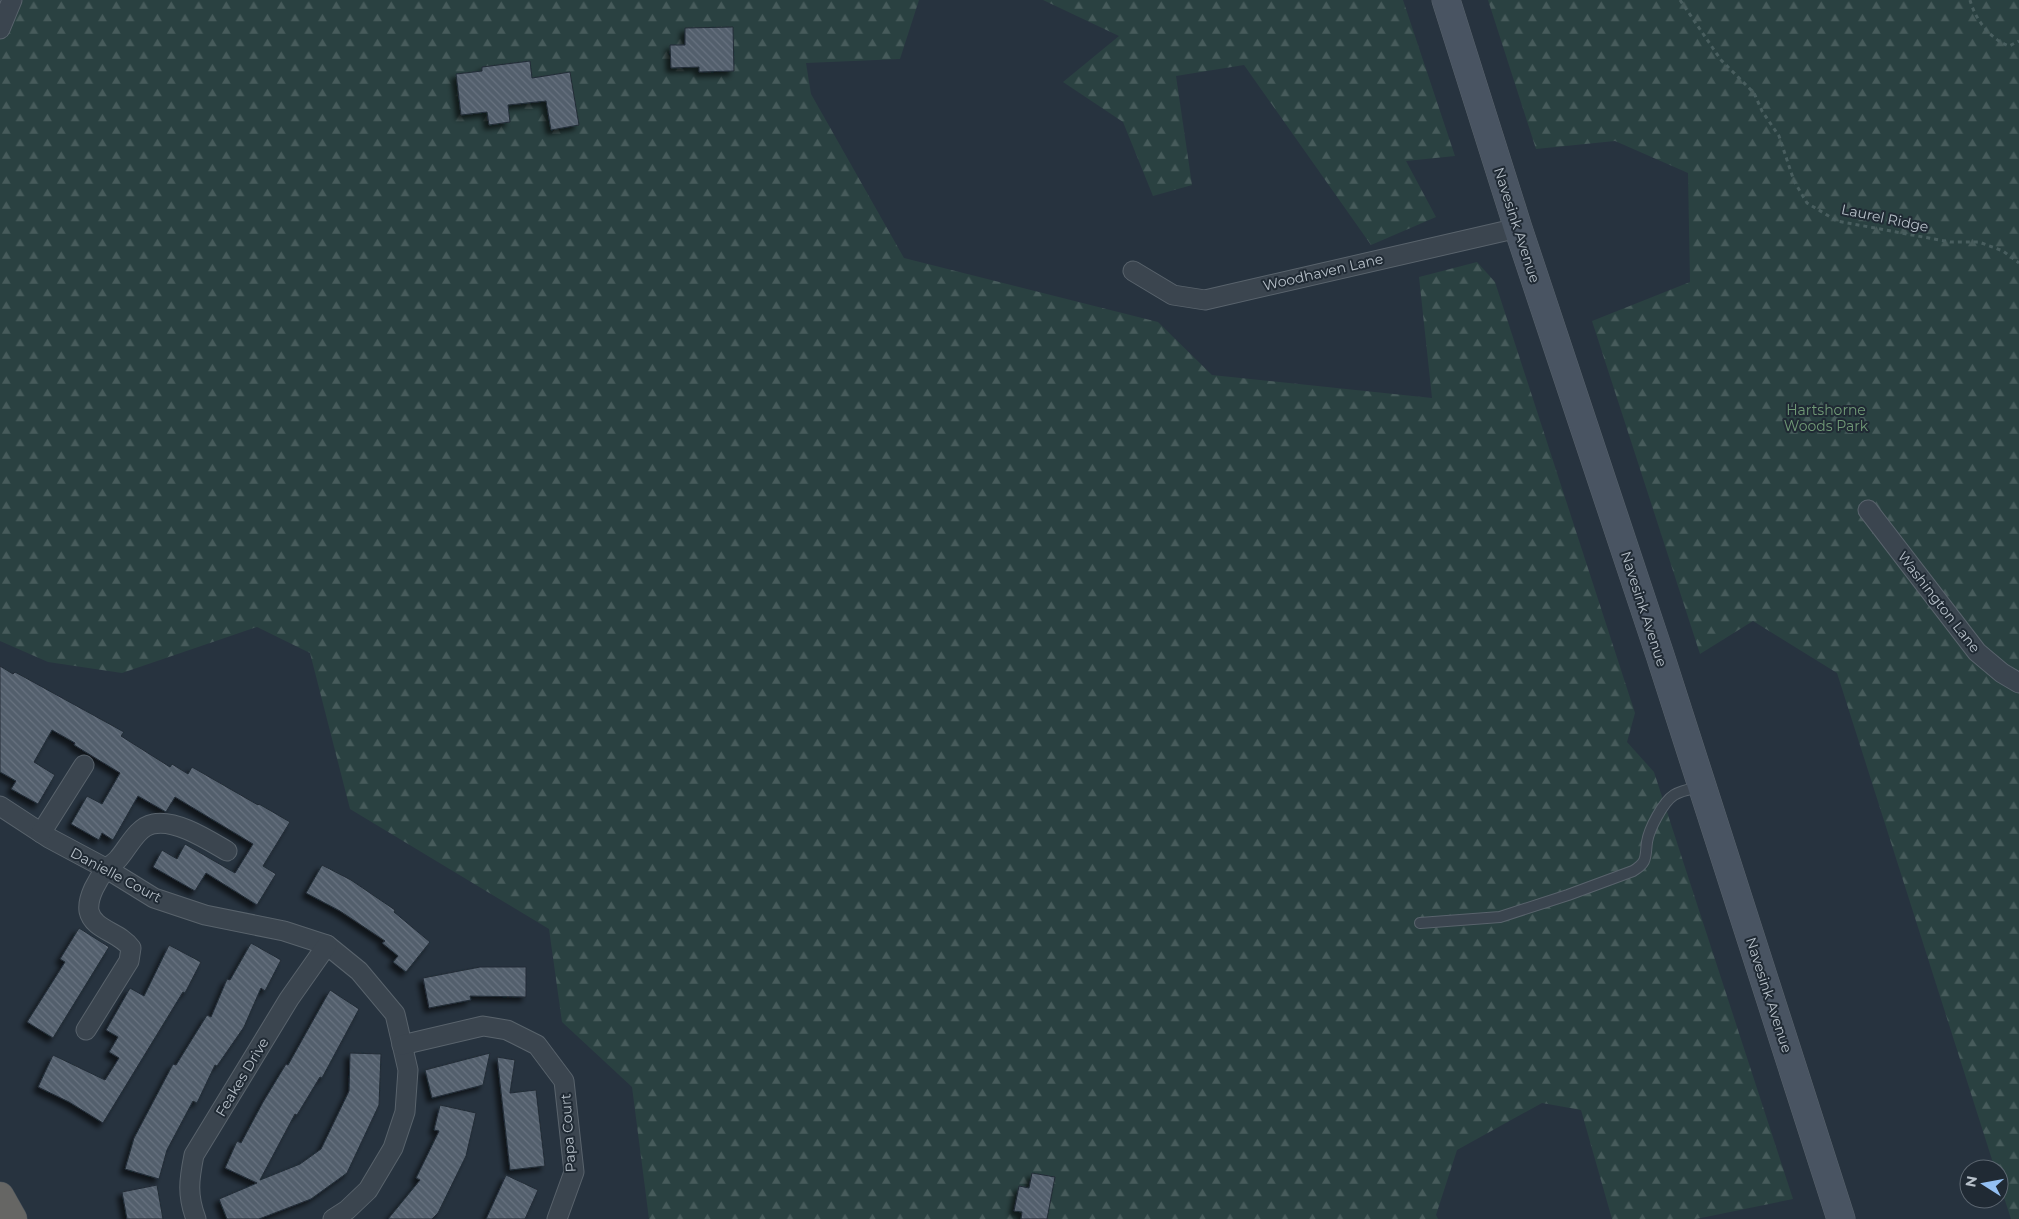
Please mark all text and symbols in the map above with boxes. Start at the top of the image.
street label: Navesink Avenue [1490,165,1544,285]
street label: Laurel Ridge [1840,200,1930,236]
street label: Woodhaven Lane [1261,249,1385,295]
park label: Hartshorne Woods Park [1784,401,1869,435]
street label: Washington Lane [1894,548,1984,656]
street label: Navesink Avenue [1617,549,1671,669]
street label: Danielle Court [67,843,165,907]
street label: Navesink Avenue [1742,935,1796,1055]
street label: Feakes Drive [211,1034,273,1120]
street label: Papa Court [556,1093,580,1173]
north arrow [1959,1159,2009,1209]
text: N [1961,1174,1981,1189]

